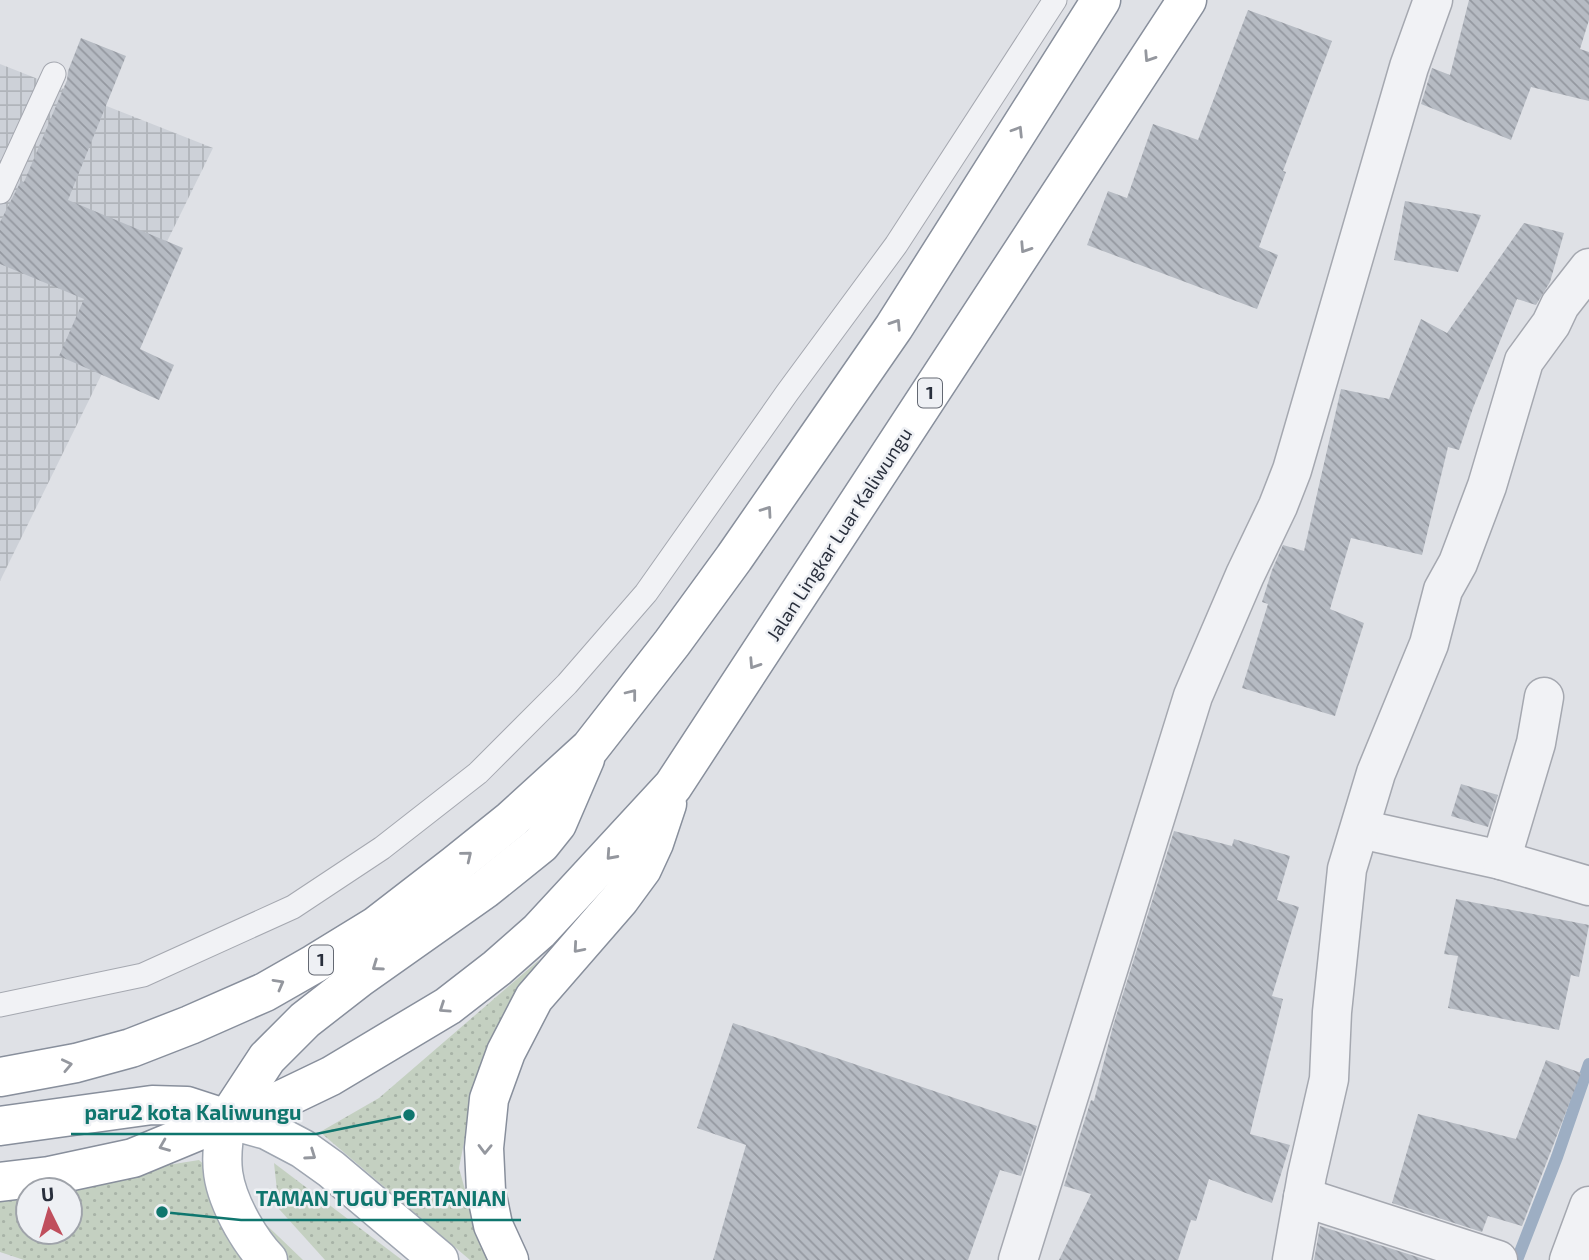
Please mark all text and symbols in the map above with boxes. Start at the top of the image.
one-way arrow [1145,49,1158,62]
one-way arrow [1009,126,1022,139]
one-way arrow [1021,240,1034,253]
one-way arrow [888,319,901,332]
road number: 1 [918,379,942,408]
street label: Jalan Lingkar Luar Kaliwungu [761,423,916,645]
one-way arrow [759,506,771,519]
one-way arrow [750,656,762,669]
one-way arrow [624,689,636,702]
one-way arrow [607,847,620,860]
one-way arrow [458,852,471,864]
one-way arrow [573,940,586,953]
road number: 1 [309,945,333,974]
one-way arrow [372,958,385,970]
one-way arrow [272,979,284,992]
one-way arrow [439,1000,452,1012]
one-way arrow [61,1058,73,1073]
callout: paru2 kota Kaliwungu [71,1092,316,1134]
text: paru2 kota Kaliwungu [84,1099,302,1124]
one-way arrow [158,1137,170,1151]
one-way arrow [477,1144,493,1155]
one-way arrow [303,1147,316,1159]
north arrow [14,1176,84,1246]
callout: TAMAN TUGU PERTANIAN [241,1178,521,1220]
text: U [40,1182,55,1206]
text: TAMAN TUGU PERTANIAN [256,1185,506,1210]

